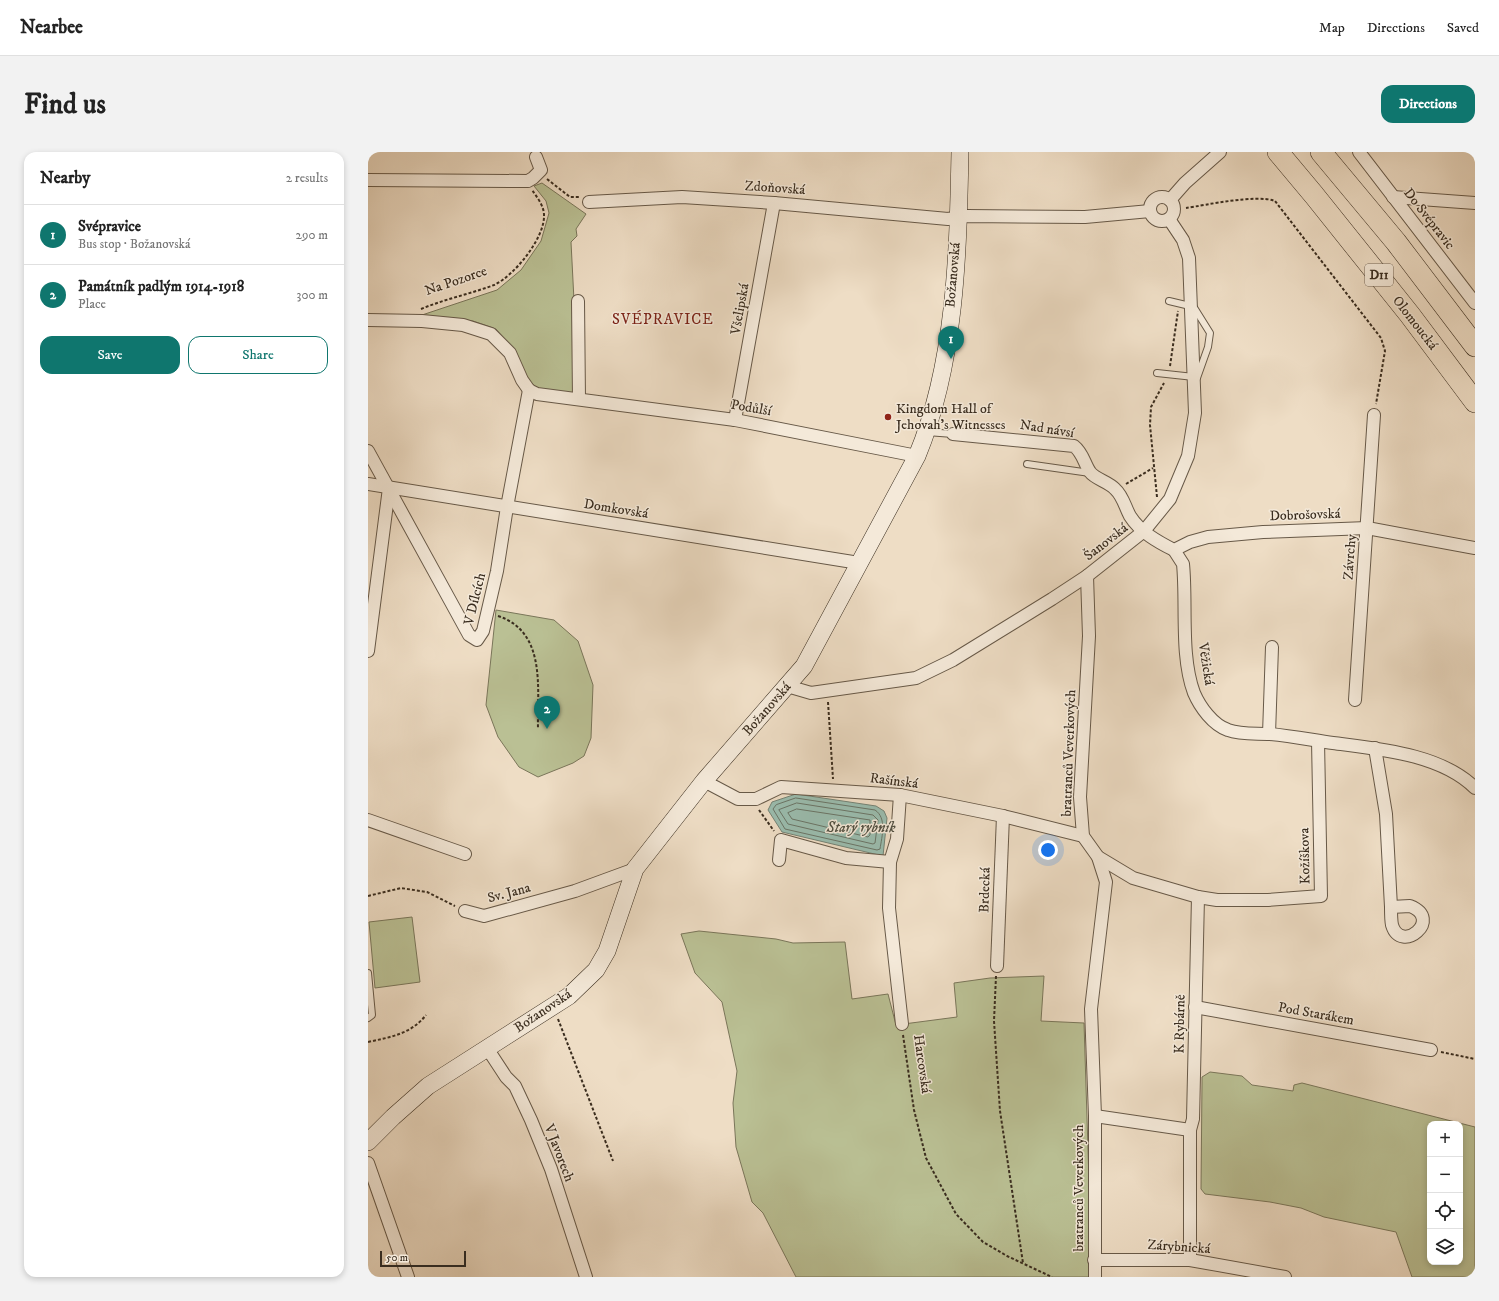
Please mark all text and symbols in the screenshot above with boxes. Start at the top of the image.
text: Nearbee [20,16,83,39]
text: Map [1319,19,1345,37]
text: Directions [1367,19,1425,37]
text: Saved [1447,19,1479,37]
button: Directions [1381,85,1475,123]
text: Find us [24,87,106,122]
text: Nearby [40,167,90,189]
text: 2 results [286,170,328,186]
street label: Zdoňovská [744,177,806,199]
street label: Do Svépravic [1399,185,1459,253]
text: Svépravice [78,217,141,236]
text: 1 [51,227,55,243]
text: 290 m [296,227,328,243]
text: Bus stop · Božanovská [78,236,191,252]
street label: Božanovská [941,242,965,308]
street label: Na Pozorce [423,262,490,300]
road number: D11 [1365,264,1393,286]
text: Památník padlým 1914-1918 [78,277,244,296]
street label: Všelipská [726,282,753,337]
text: 2 [50,287,56,303]
text: 300 m [297,287,328,303]
street label: Olomoucká [1388,292,1442,354]
text: Place [78,296,106,312]
district label: SVÉPRAVICE [612,310,714,329]
pin: 1 [938,326,964,359]
button: Save [40,336,180,374]
button: Share [188,336,328,374]
street label: Podůlší [729,396,774,421]
place label: Kingdom Hall of Jehovah's Witnesses [894,400,1006,434]
marker: Kingdom Hall of Jehovah's Witnesses [883,412,893,422]
street label: Nad návsí [1019,416,1077,442]
street label: Domkovská [582,495,650,523]
street label: Dobrošovská [1269,505,1341,525]
street label: Šanovská [1080,519,1132,565]
street label: Závrchy [1339,533,1361,581]
street label: V Dílcích [460,570,490,628]
street label: Věžická [1194,640,1218,687]
street label: Božanovská [739,678,795,740]
street label: bratranců Veverkových [1058,689,1080,817]
pin: 2 [534,696,560,729]
street label: Rašínská [869,769,919,793]
water label: Starý rybník [825,818,896,837]
street label: Kožíškova [1296,828,1314,884]
your location [1038,840,1058,860]
street label: Brdecká [975,867,995,913]
street label: Sv. Jana [486,879,533,907]
street label: Božanovská [511,985,575,1037]
street label: K Rybárně [1170,994,1190,1054]
street label: Pod Starákem [1277,998,1356,1030]
street label: Harcovská [909,1033,935,1095]
street label: V Javorech [539,1121,578,1185]
map controls [1427,1121,1463,1265]
button: + [1427,1121,1463,1157]
street label: bratranců Veverkových [1070,1124,1088,1252]
button: − [1427,1157,1463,1193]
button: locate [1427,1193,1463,1229]
button: layers [1427,1229,1463,1265]
street label: Zárybnická [1147,1236,1211,1258]
scale bar [380,1249,466,1268]
text: 50 m [386,1251,408,1265]

